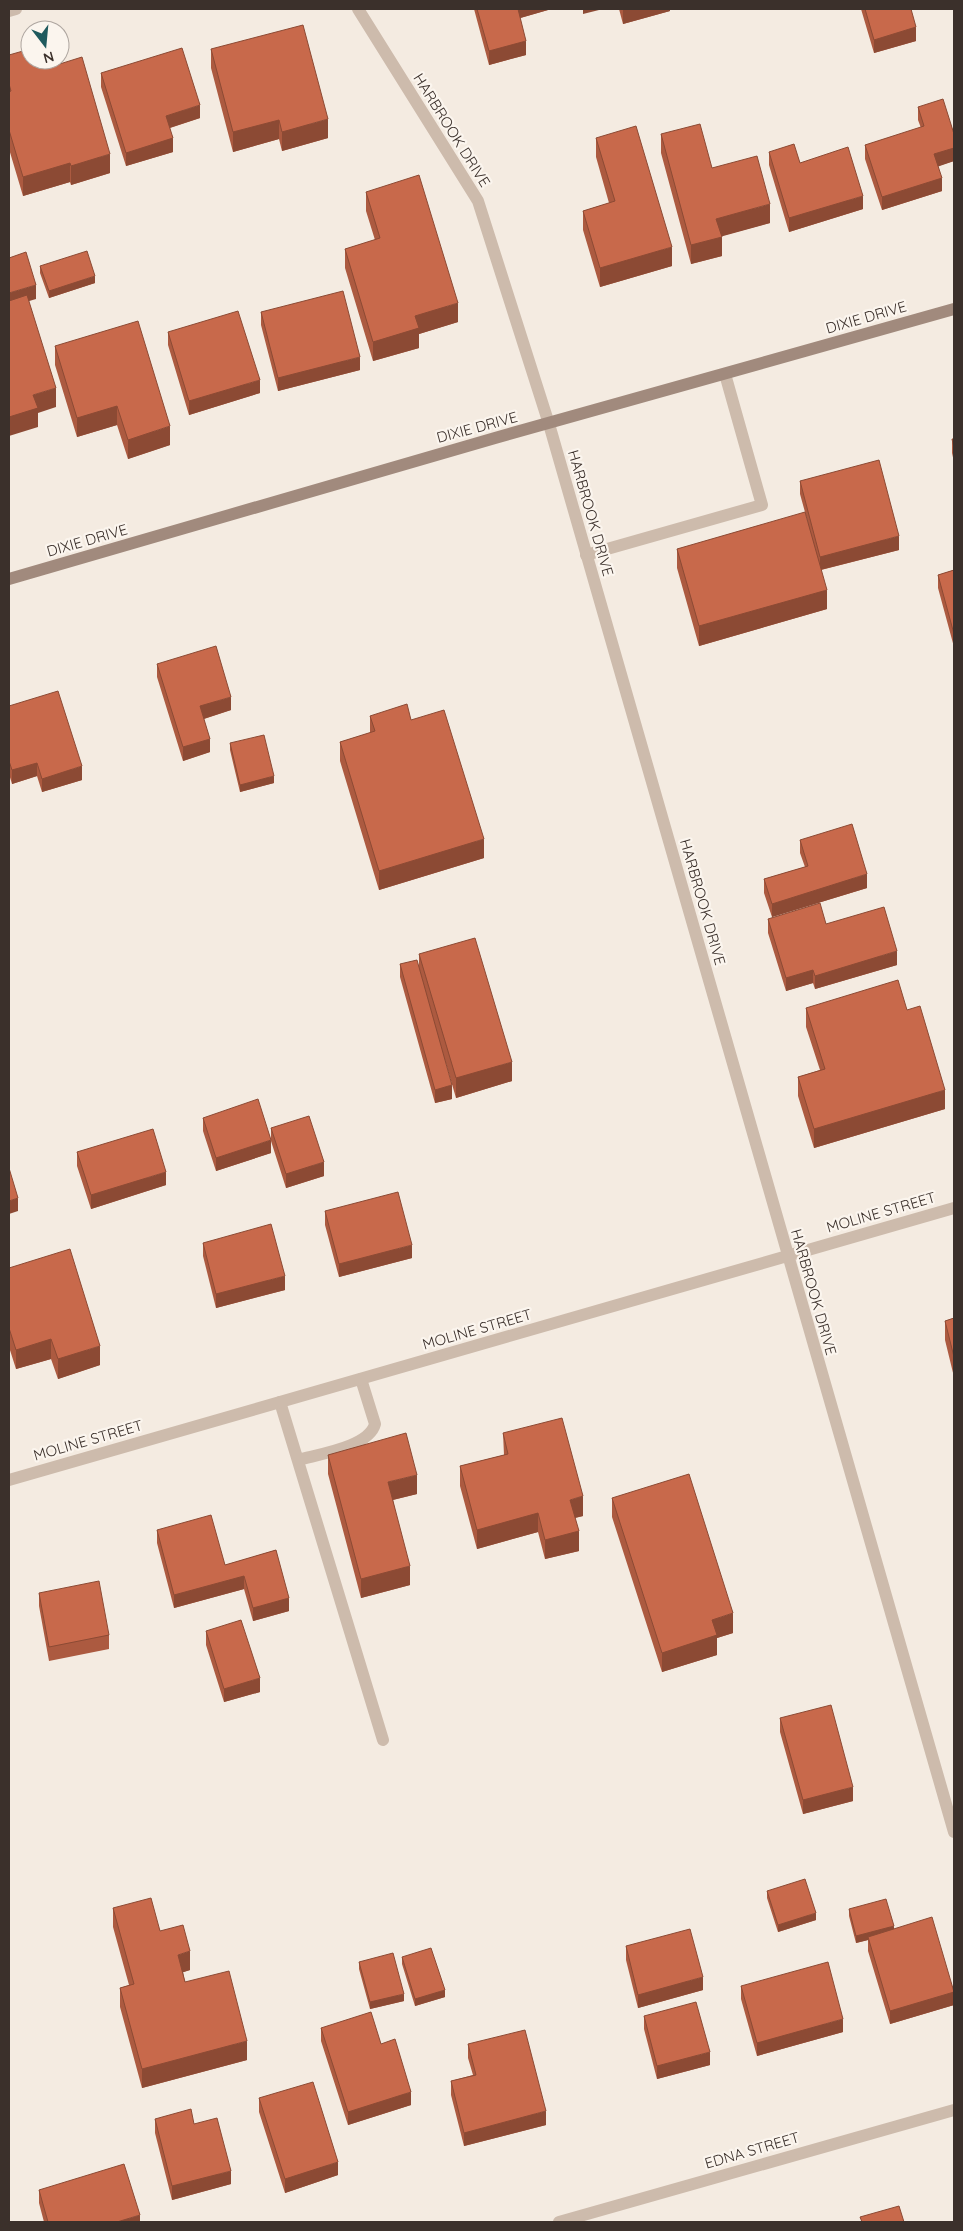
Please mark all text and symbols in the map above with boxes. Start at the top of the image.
north arrow [20,20,70,70]
text: N [41,47,56,68]
street label: HARBROOK DRIVE [409,70,495,190]
street label: DIXIE DRIVE [823,296,909,338]
street label: DIXIE DRIVE [434,407,520,447]
street label: HARBROOK DRIVE [564,448,618,578]
street label: DIXIE DRIVE [44,519,130,561]
street label: HARBROOK DRIVE [676,837,730,967]
street label: MOLINE STREET [824,1187,938,1237]
street label: HARBROOK DRIVE [787,1227,841,1357]
street label: MOLINE STREET [420,1304,534,1354]
street label: MOLINE STREET [31,1415,145,1465]
street label: EDNA STREET [702,2127,802,2173]

